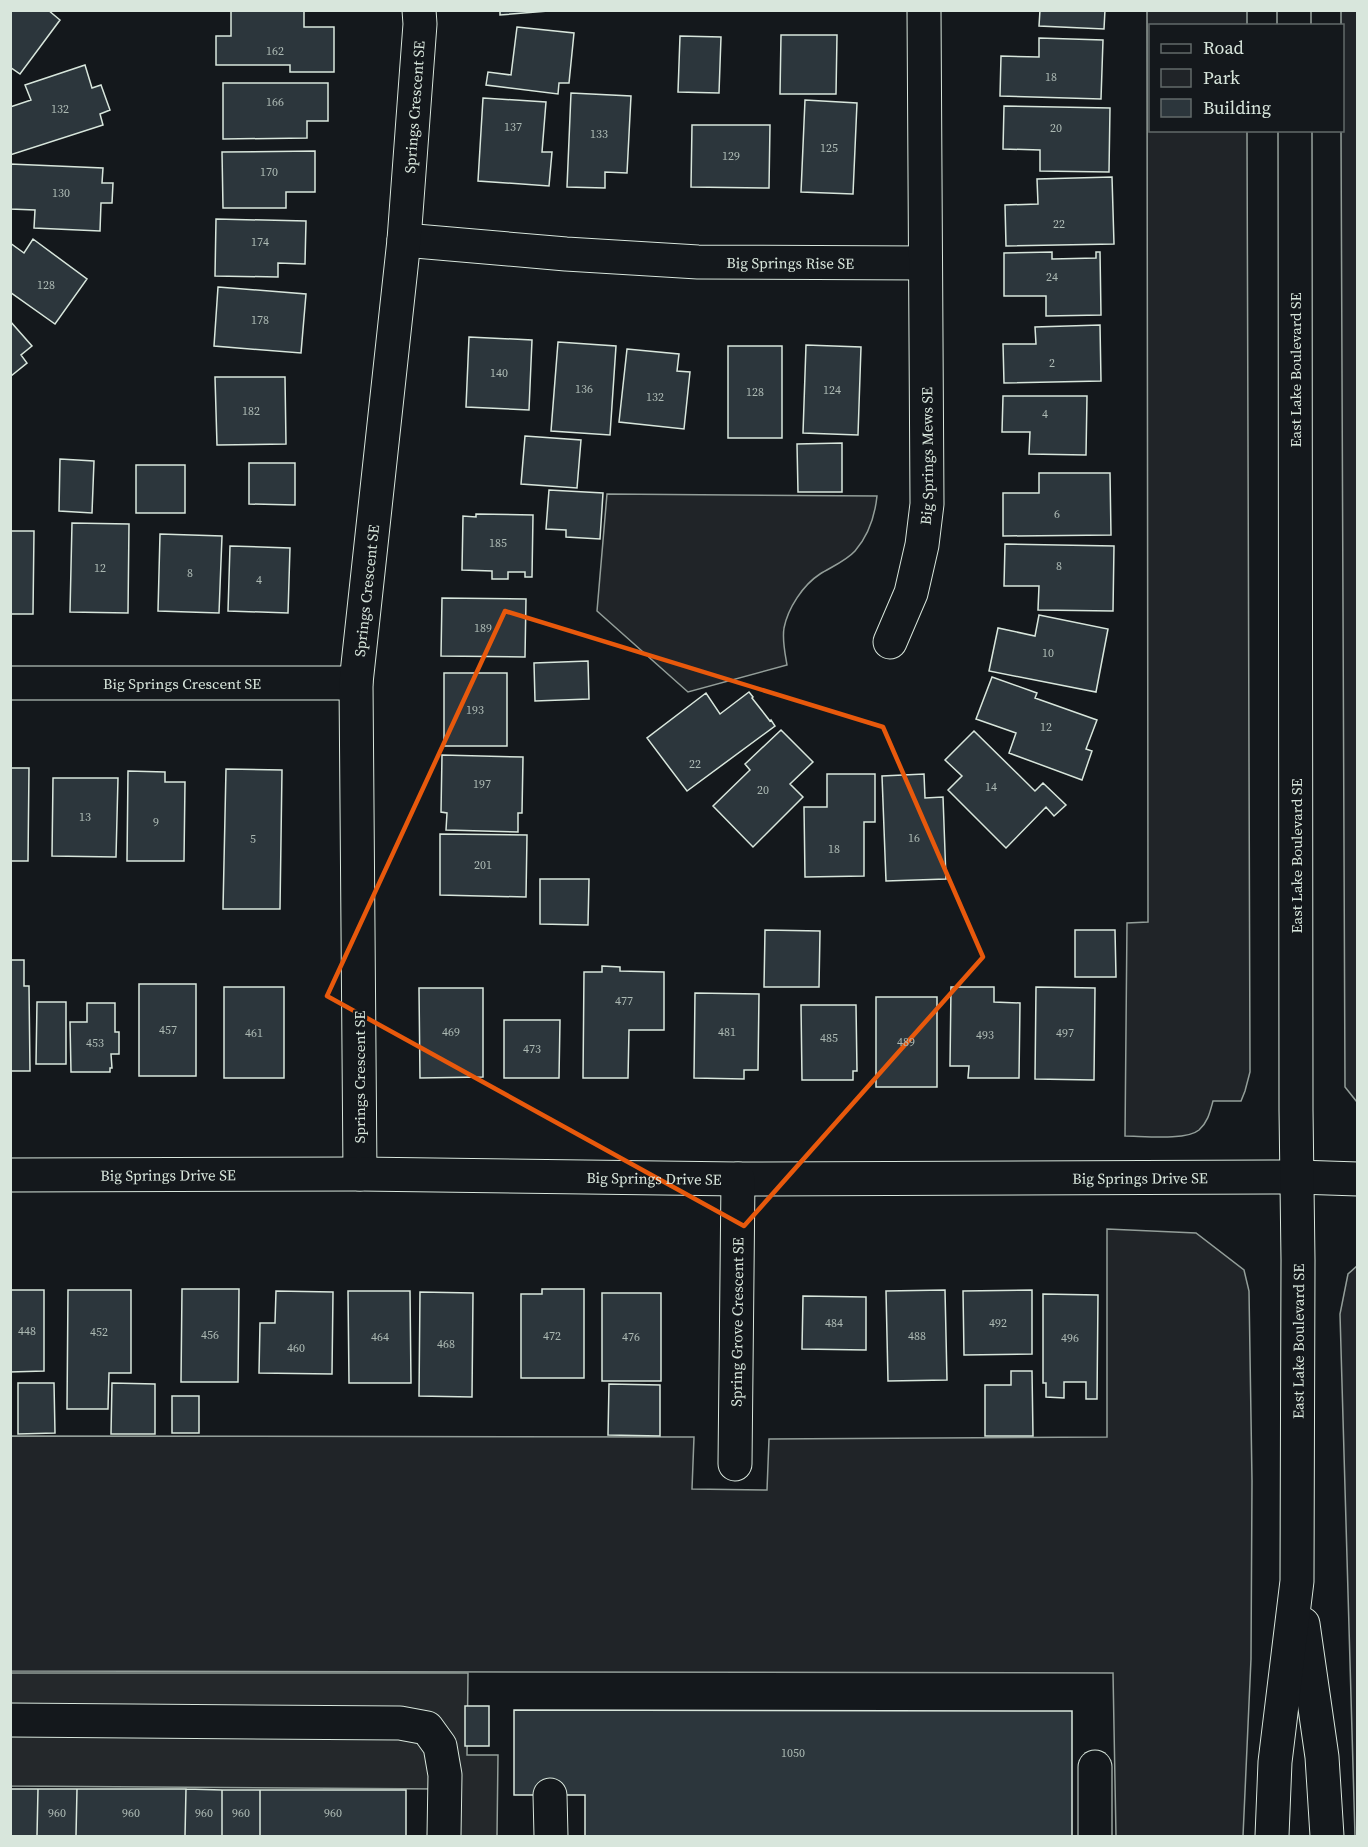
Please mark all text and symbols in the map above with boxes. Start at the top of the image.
legend [1149,24,1344,132]
text: Road [1203,35,1244,60]
street label: Springs Crescent SE [398,40,429,174]
house number: 162 [266,43,284,59]
text: Park [1203,65,1240,90]
house number: 18 [1045,69,1057,85]
house number: 166 [266,94,284,110]
text: Building [1203,95,1271,120]
house number: 132 [51,101,69,117]
house number: 137 [504,119,522,135]
house number: 20 [1050,120,1062,136]
house number: 133 [590,126,608,142]
house number: 125 [820,140,838,156]
house number: 129 [722,148,740,164]
house number: 170 [260,164,278,180]
house number: 130 [52,185,70,201]
house number: 22 [1053,216,1065,232]
house number: 174 [251,234,269,250]
street label: Big Springs Rise SE [726,252,854,273]
house number: 24 [1046,269,1058,285]
house number: 128 [37,277,55,293]
street label: East Lake Boulevard SE [1285,292,1306,448]
house number: 178 [251,312,269,328]
house number: 2 [1049,355,1055,371]
house number: 140 [490,365,508,381]
house number: 136 [575,381,593,397]
house number: 124 [823,382,841,398]
house number: 128 [746,384,764,400]
street label: Big Springs Mews SE [914,387,938,526]
house number: 132 [646,389,664,405]
house number: 182 [242,403,260,419]
house number: 4 [1042,406,1048,422]
house number: 6 [1054,506,1060,522]
street label: Springs Crescent SE [348,523,384,658]
house number: 185 [489,535,507,551]
house number: 8 [1056,558,1062,574]
house number: 12 [94,560,106,576]
house number: 8 [187,565,193,581]
house number: 4 [256,572,262,588]
house number: 189 [474,620,492,636]
house number: 10 [1042,645,1054,661]
street label: Big Springs Crescent SE [103,673,261,694]
house number: 193 [466,702,484,718]
house number: 12 [1040,719,1052,735]
house number: 22 [689,756,701,772]
house number: 197 [473,776,491,792]
street label: East Lake Boulevard SE [1286,778,1307,934]
house number: 14 [985,779,997,795]
house number: 20 [757,782,769,798]
house number: 13 [79,809,91,825]
house number: 9 [153,814,159,830]
house number: 16 [908,830,920,846]
house number: 5 [250,831,256,847]
house number: 18 [828,841,840,857]
house number: 201 [474,857,492,873]
house number: 477 [615,993,633,1009]
street label: Springs Crescent SE [349,1011,370,1143]
house number: 457 [159,1022,177,1038]
house number: 469 [442,1024,460,1040]
house number: 481 [718,1024,736,1040]
house number: 461 [245,1025,263,1041]
house number: 497 [1056,1025,1074,1041]
house number: 493 [976,1027,994,1043]
house number: 485 [820,1030,838,1046]
house number: 489 [897,1034,915,1050]
house number: 453 [86,1035,104,1051]
house number: 473 [523,1041,541,1057]
street label: Big Springs Drive SE [100,1164,236,1185]
street label: Big Springs Drive SE [586,1166,722,1189]
street label: Big Springs Drive SE [1072,1167,1208,1188]
street label: Spring Grove Crescent SE [725,1237,748,1407]
street label: East Lake Boulevard SE [1287,1264,1308,1419]
house number: 484 [825,1315,843,1331]
house number: 492 [989,1315,1007,1331]
house number: 448 [18,1323,36,1339]
house number: 452 [90,1324,108,1340]
house number: 456 [201,1327,219,1343]
house number: 472 [543,1328,561,1344]
house number: 488 [908,1328,926,1344]
house number: 464 [371,1329,389,1345]
house number: 476 [622,1329,640,1345]
house number: 496 [1061,1330,1079,1346]
house number: 468 [437,1336,455,1352]
house number: 460 [287,1340,305,1356]
house number: 1050 [781,1745,805,1761]
house number: 960 [48,1805,66,1821]
house number: 960 [122,1805,140,1821]
house number: 960 [195,1805,213,1821]
house number: 960 [232,1805,250,1821]
house number: 960 [324,1805,342,1821]

